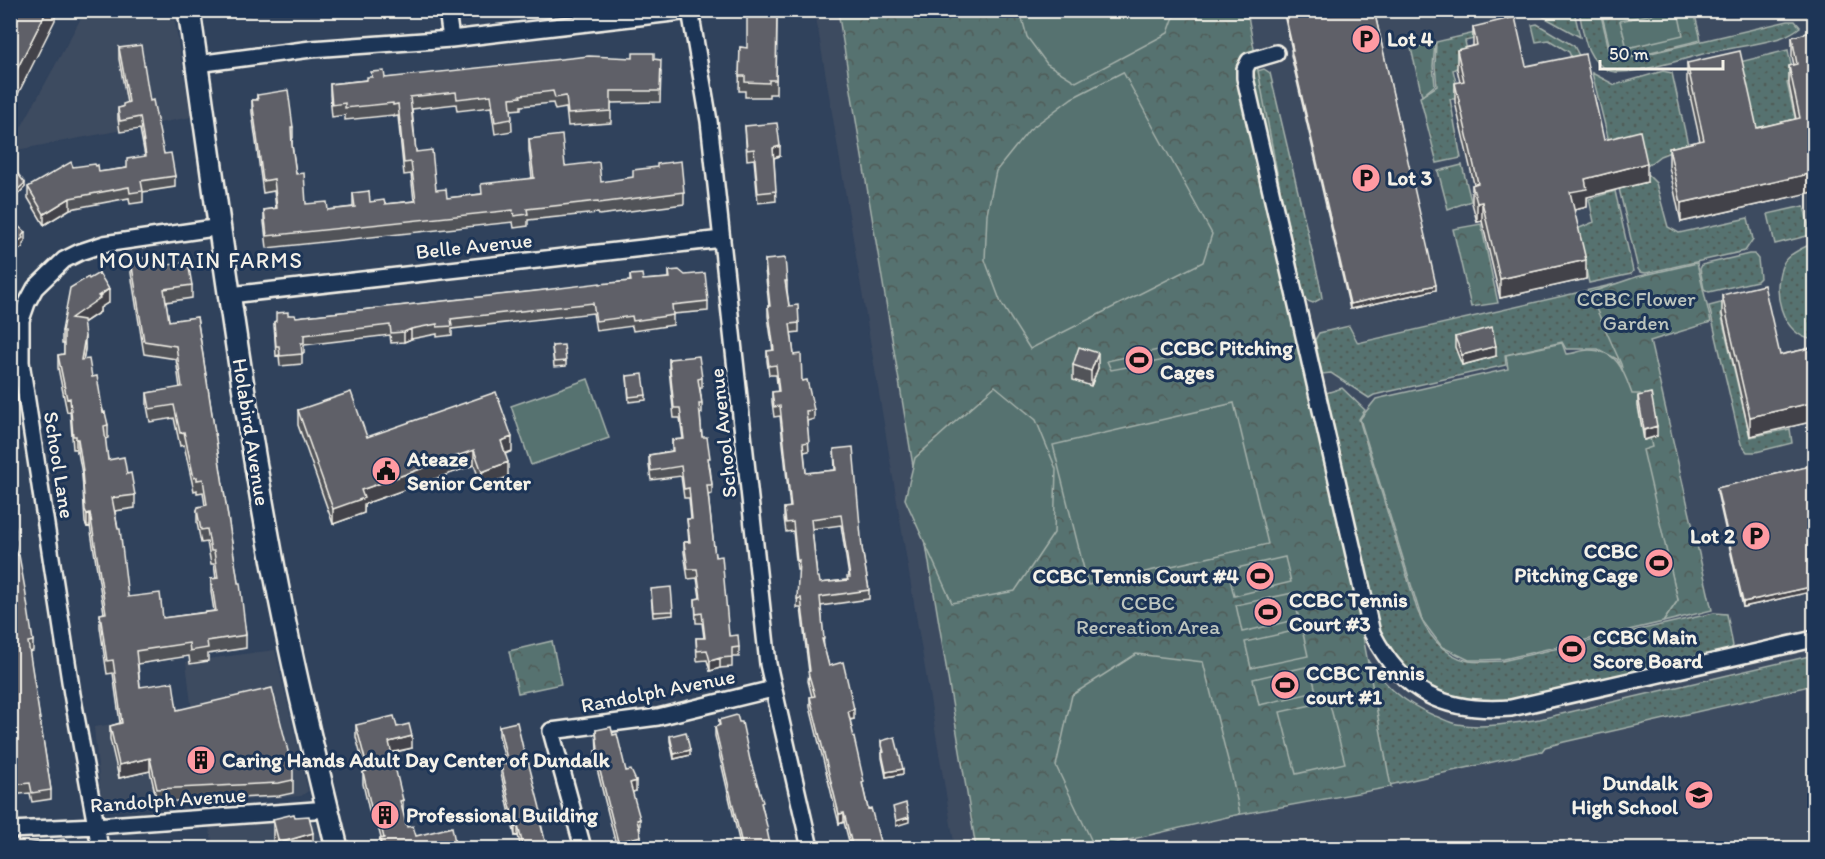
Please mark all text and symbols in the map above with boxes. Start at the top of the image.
parking icon: Lot 4 [1350,23,1382,55]
place label: Lot 4 [1387,26,1434,51]
scale bar [1600,33,1723,71]
text: 50 m [1609,43,1649,65]
parking icon: Lot 3 [1350,162,1382,194]
place label: Lot 3 [1387,165,1432,190]
street label: Belle Avenue [415,227,533,264]
district label: MOUNTAIN FARMS [99,247,303,274]
park label: CCBC Flower Garden [1576,286,1696,335]
place label: CCBC Pitching Cages [1160,335,1293,385]
sports icon: CCBC Pitching Cages [1123,344,1155,376]
street label: Holabird Avenue [227,356,276,508]
street label: School Avenue [703,367,742,499]
street label: School Lane [39,410,80,520]
place label: Ateaze Senior Center [406,446,532,495]
public building icon: Ateaze Senior Center [370,455,402,487]
parking icon: Lot 2 [1740,520,1772,552]
place label: Lot 2 [1690,523,1735,548]
place label: CCBC Pitching Cage [1514,538,1638,588]
sports icon: CCBC Pitching Cage [1643,547,1675,579]
sports icon: CCBC Tennis Court #4 [1244,560,1276,592]
place label: CCBC Tennis Court #4 [1033,563,1239,588]
place label: CCBC Tennis Court #3 [1289,587,1408,636]
park label: CCBC Recreation Area [1076,590,1220,639]
sports icon: CCBC Tennis Court #3 [1252,596,1284,628]
place label: CCBC Main Score Board [1593,624,1703,673]
sports icon: CCBC Main Score Board [1556,633,1588,665]
place label: CCBC Tennis court #1 [1306,660,1425,709]
street label: Randolph Avenue [579,663,737,718]
sports icon: CCBC Tennis court #1 [1269,669,1301,701]
building icon: Caring Hands Adult Day Center of Dundalk [185,744,217,776]
place label: Caring Hands Adult Day Center of Dundalk [222,747,611,773]
place label: Dundalk High School [1572,770,1679,820]
school or university icon: Dundalk High School [1683,779,1715,811]
street label: Randolph Avenue [89,782,247,817]
building icon: Professional Building [369,799,401,831]
place label: Professional Building [406,802,599,828]

